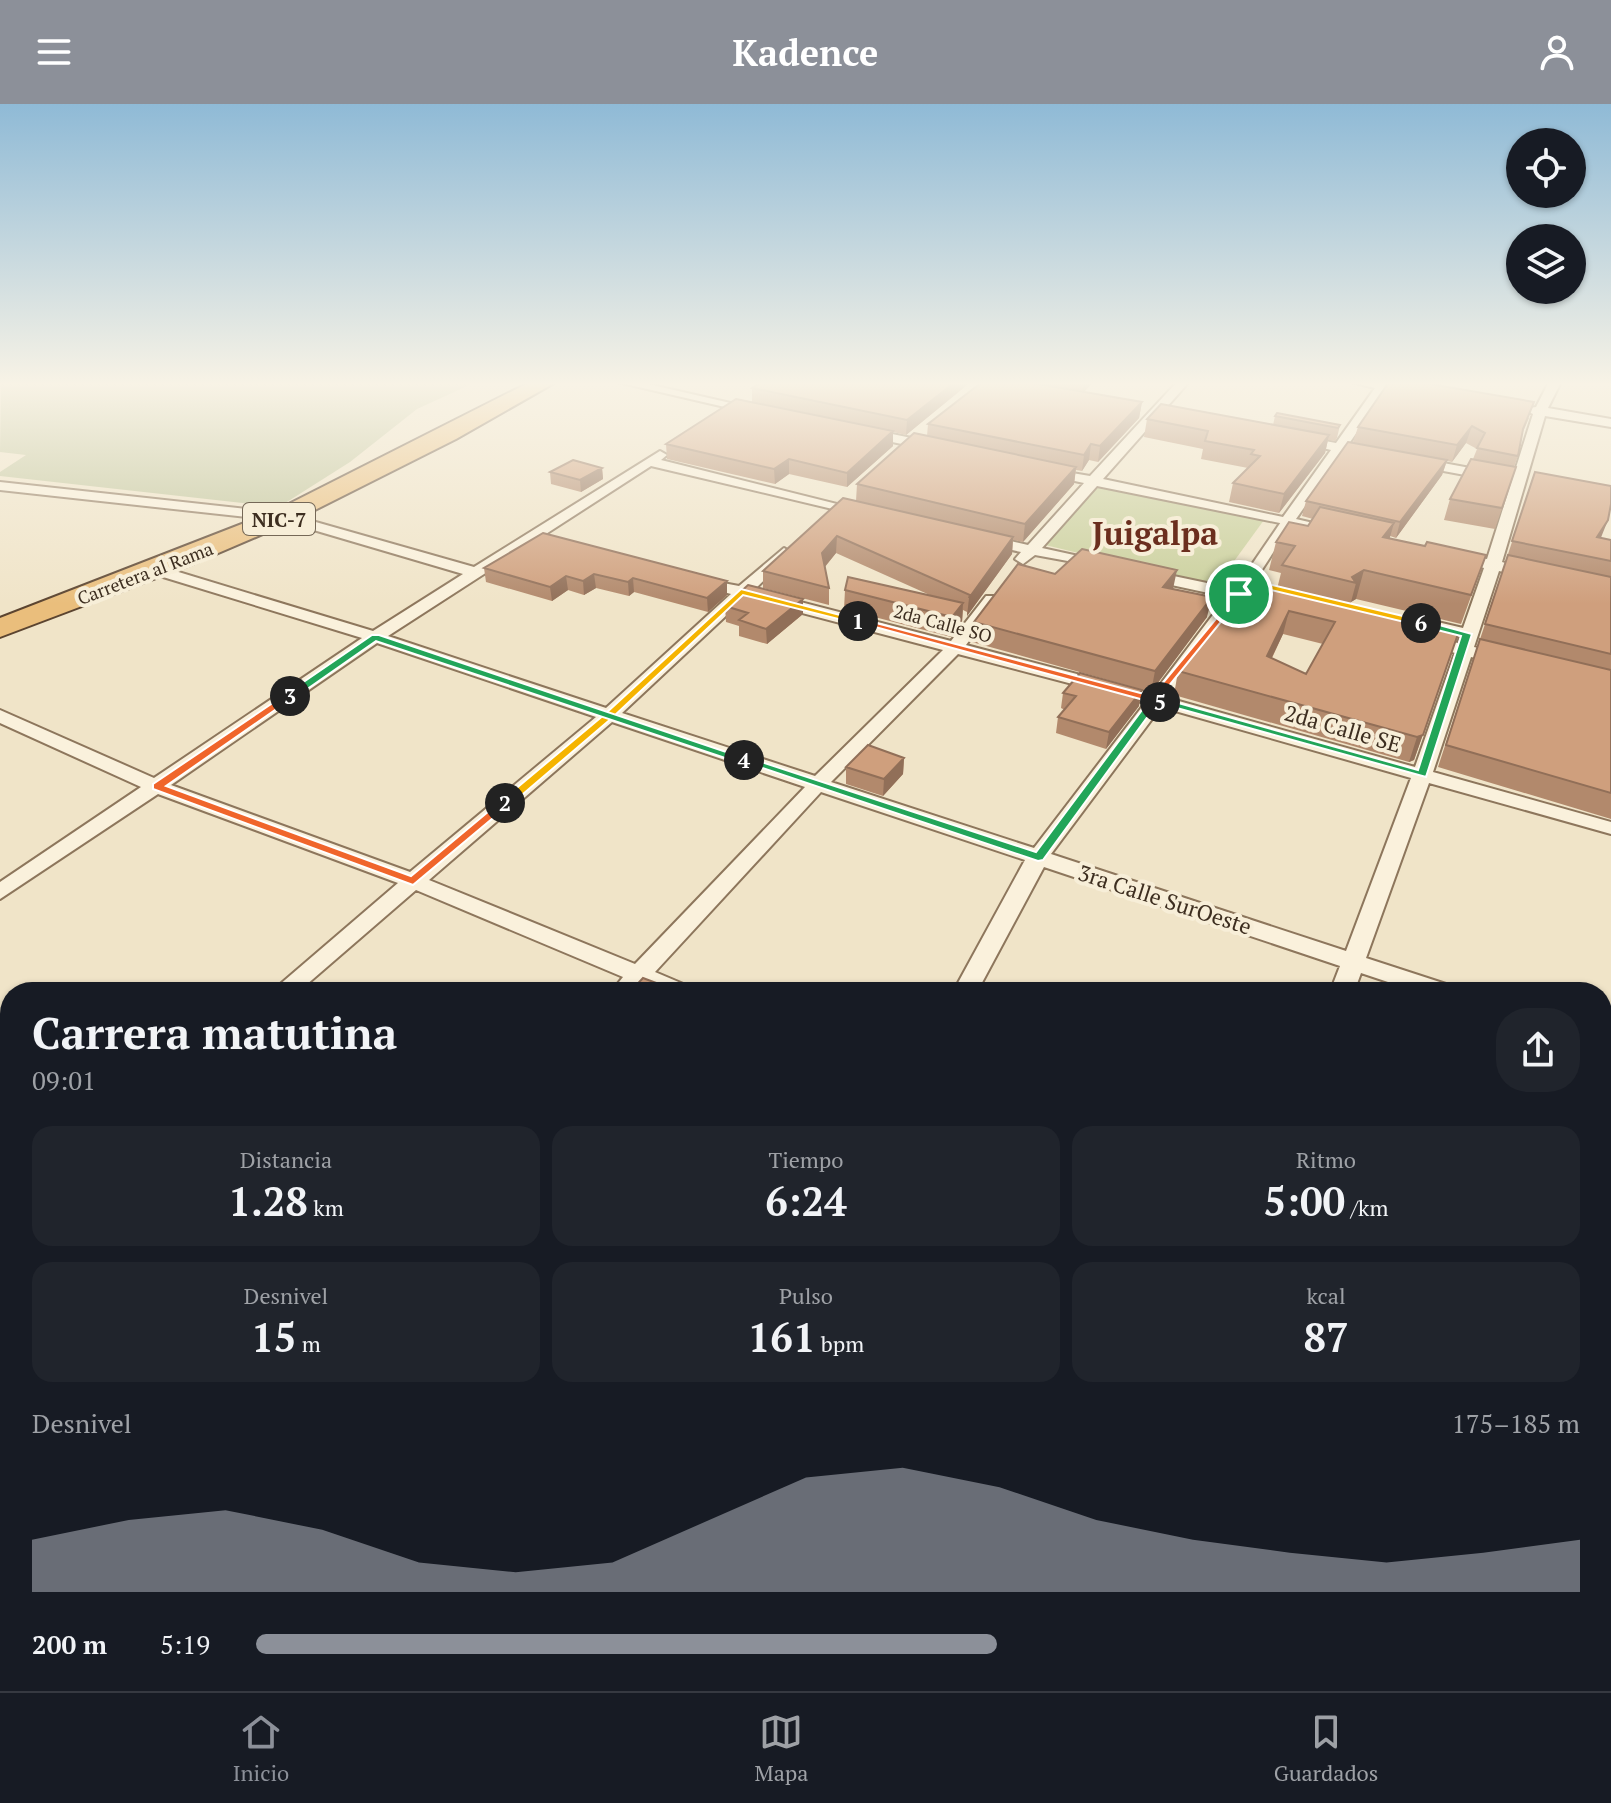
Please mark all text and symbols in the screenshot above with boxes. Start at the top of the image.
text: Kadence [733,29,878,76]
icon: menu [32,30,76,74]
icon: person [1535,30,1579,74]
map controls [1506,128,1586,304]
button: locate [1506,128,1586,208]
button: layers [1506,224,1586,304]
road number: NIC-7 [243,503,315,535]
district label: Juigalpa [1092,512,1218,554]
street label: Carretera al Rama [74,536,216,610]
pin [1205,560,1273,628]
icon: arrive [1217,572,1261,616]
street label: 2da Calle SO [891,598,995,648]
pin: 1 [838,601,878,641]
pin: 6 [1401,603,1441,643]
text: 1 [852,606,864,635]
text: 6 [1415,608,1427,637]
pin: 3 [270,676,310,716]
text: 3 [284,681,296,710]
pin: 5 [1140,682,1180,722]
text: 5 [1154,687,1166,716]
street label: 2da Calle SE [1281,698,1405,758]
pin: 4 [724,740,764,780]
text: 4 [738,745,750,774]
pin: 2 [485,783,525,823]
text: 2 [499,788,511,817]
street label: 3ra Calle SurOeste [1075,857,1255,941]
text: Carrera matutina [32,1003,397,1062]
button: share [1496,1008,1580,1092]
text: 09:01 [32,1063,96,1097]
text: Distancia [240,1145,332,1174]
text: Tiempo [769,1145,843,1174]
text: Ritmo [1296,1145,1356,1174]
text: 1.28 [228,1174,308,1227]
text: 6:24 [765,1174,847,1227]
text: 5:00 [1264,1174,1345,1227]
text: km [308,1193,344,1222]
text: /km [1345,1193,1388,1222]
text: Desnivel [244,1281,328,1310]
text: Pulso [779,1281,833,1310]
text: kcal [1306,1281,1346,1310]
text: 15 [251,1310,296,1363]
text: 161 [748,1310,816,1363]
text: 87 [1303,1310,1349,1363]
text: m [296,1329,321,1358]
text: bpm [816,1329,864,1358]
text: Desnivel [32,1406,132,1440]
text: 175–185 m [1452,1406,1580,1440]
text: 200 m [32,1627,107,1661]
text: 5:19 [160,1627,210,1661]
tab: Inicio [233,1710,289,1787]
tab: Mapa [755,1710,808,1787]
tab: Guardados [1274,1710,1378,1787]

